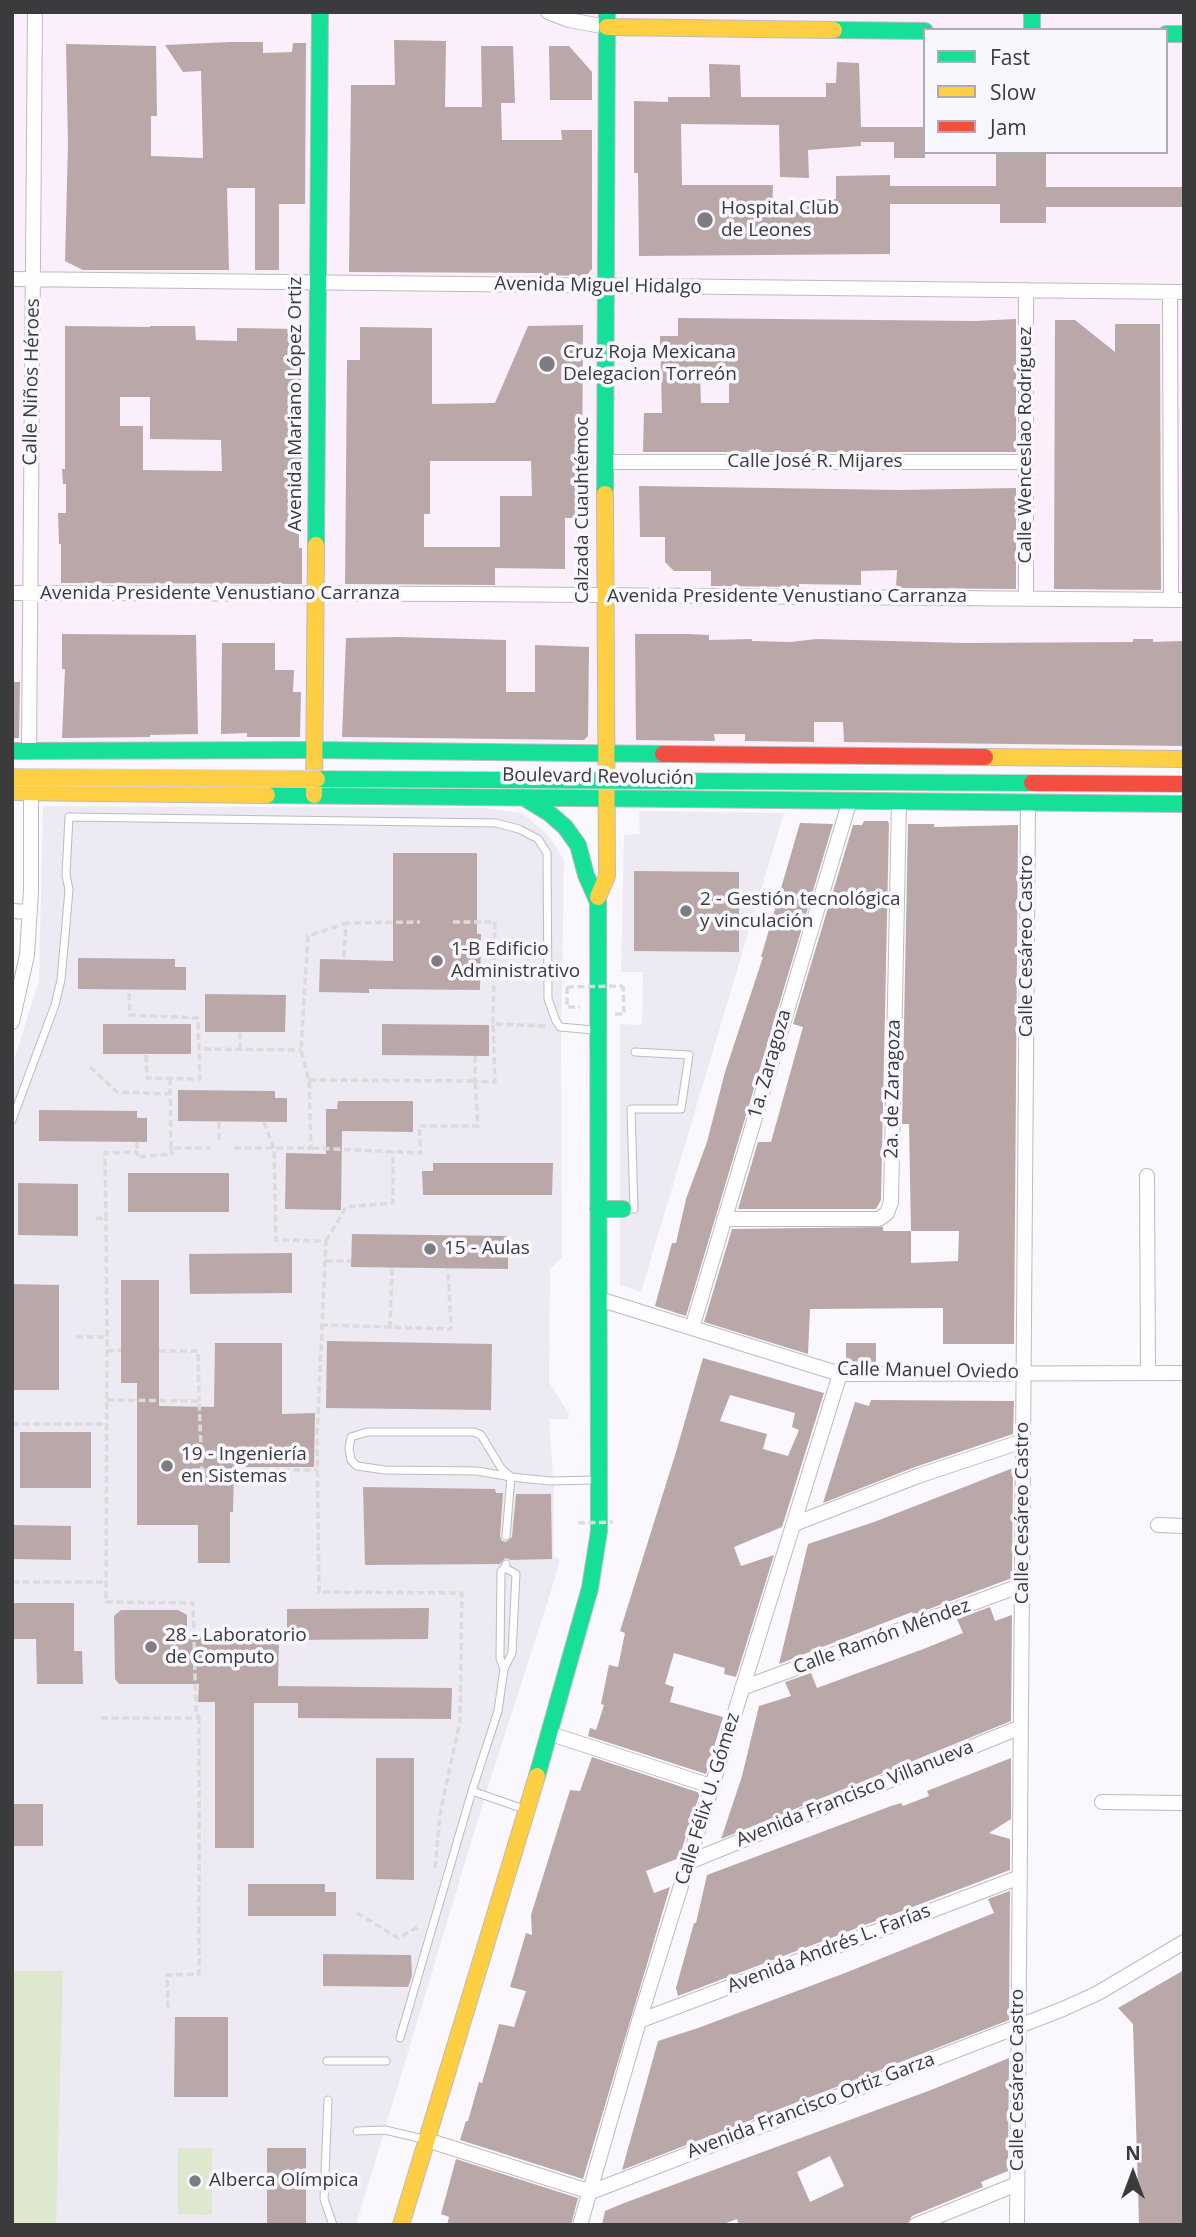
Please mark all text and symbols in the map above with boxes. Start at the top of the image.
legend [923,28,1168,154]
text: Fast [990,43,1030,71]
text: Slow [990,78,1036,106]
text: Jam [990,113,1027,141]
place label: Hospital Club de Leones [721,198,839,242]
marker: Hospital Club de Leones [695,210,715,230]
street label: Avenida Miguel Hidalgo [494,273,702,299]
street label: Avenida Mariano López Ortiz [285,276,307,532]
street label: Calle Niños Héroes [19,298,45,466]
street label: Calle Wenceslao Rodríguez [1015,326,1037,564]
place label: Cruz Roja Mexicana Delegacion Torreón [563,342,737,386]
marker: Cruz Roja Mexicana Delegacion Torreón [537,354,557,374]
street label: Calzada Cuauhtémoc [572,417,594,603]
street label: Calle José R. Mijares [727,451,903,473]
street label: Avenida Presidente Venustiano Carranza [40,583,400,605]
street label: Avenida Presidente Venustiano Carranza [607,586,967,608]
street label: Boulevard Revolución [502,764,694,790]
street label: Calle Cesáreo Castro [1016,855,1038,1037]
place label: 2 - Gestión tecnológica y vinculación [700,889,901,933]
marker: 2 - Gestión tecnológica y vinculación [678,903,694,919]
place label: 1-B Edificio Administrativo [451,939,580,983]
marker: 1-B Edificio Administrativo [429,953,445,969]
street label: 1a. Zaragoza [744,1007,796,1121]
street label: 2a. de Zaragoza [880,1019,906,1159]
place label: 15 - Aulas [444,1238,530,1260]
marker: 15 - Aulas [422,1241,438,1257]
street label: Calle Manuel Oviedo [837,1358,1019,1384]
street label: Calle Cesáreo Castro [1012,1422,1034,1604]
place label: 19 - Ingeniería en Sistemas [181,1444,307,1488]
marker: 19 - Ingeniería en Sistemas [159,1458,175,1474]
street label: Calle Ramón Méndez [791,1594,973,1680]
place label: 28 - Laboratorio de Computo [165,1625,307,1669]
marker: 28 - Laboratorio de Computo [143,1639,159,1655]
street label: Calle Félix U. Gómez [671,1710,745,1888]
street label: Avenida Francisco Villanueva [733,1736,977,1852]
street label: Avenida Andrés L. Farías [724,1900,934,1998]
street label: Calle Cesáreo Castro [1007,1989,1029,2171]
street label: Avenida Francisco Ortiz Garza [684,2048,938,2164]
north arrow [1098,2139,1168,2209]
text: N [1125,2140,1141,2166]
place label: Alberca Olímpica [209,2170,359,2192]
marker: Alberca Olímpica [187,2173,203,2189]

